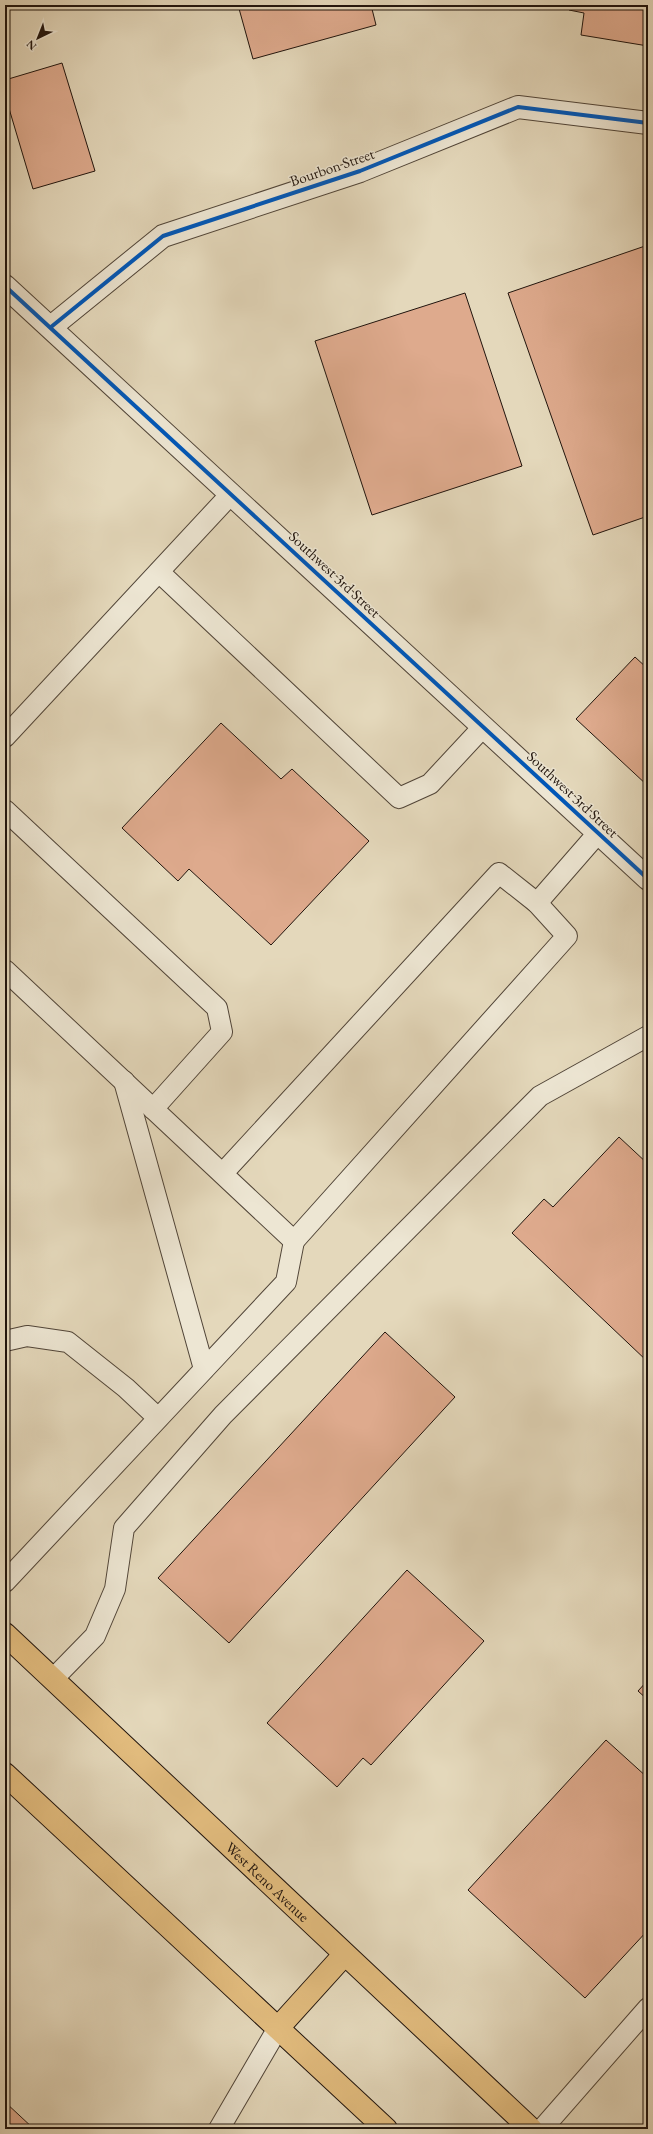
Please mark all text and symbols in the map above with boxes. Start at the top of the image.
north arrow [18,18,58,58]
text: N [23,37,39,53]
street label: Bourbon Street [287,144,377,190]
street label: Southwest 3rd Street [285,527,385,622]
street label: Southwest 3rd Street [523,747,623,842]
street label: West Reno Avenue [222,1837,314,1926]

